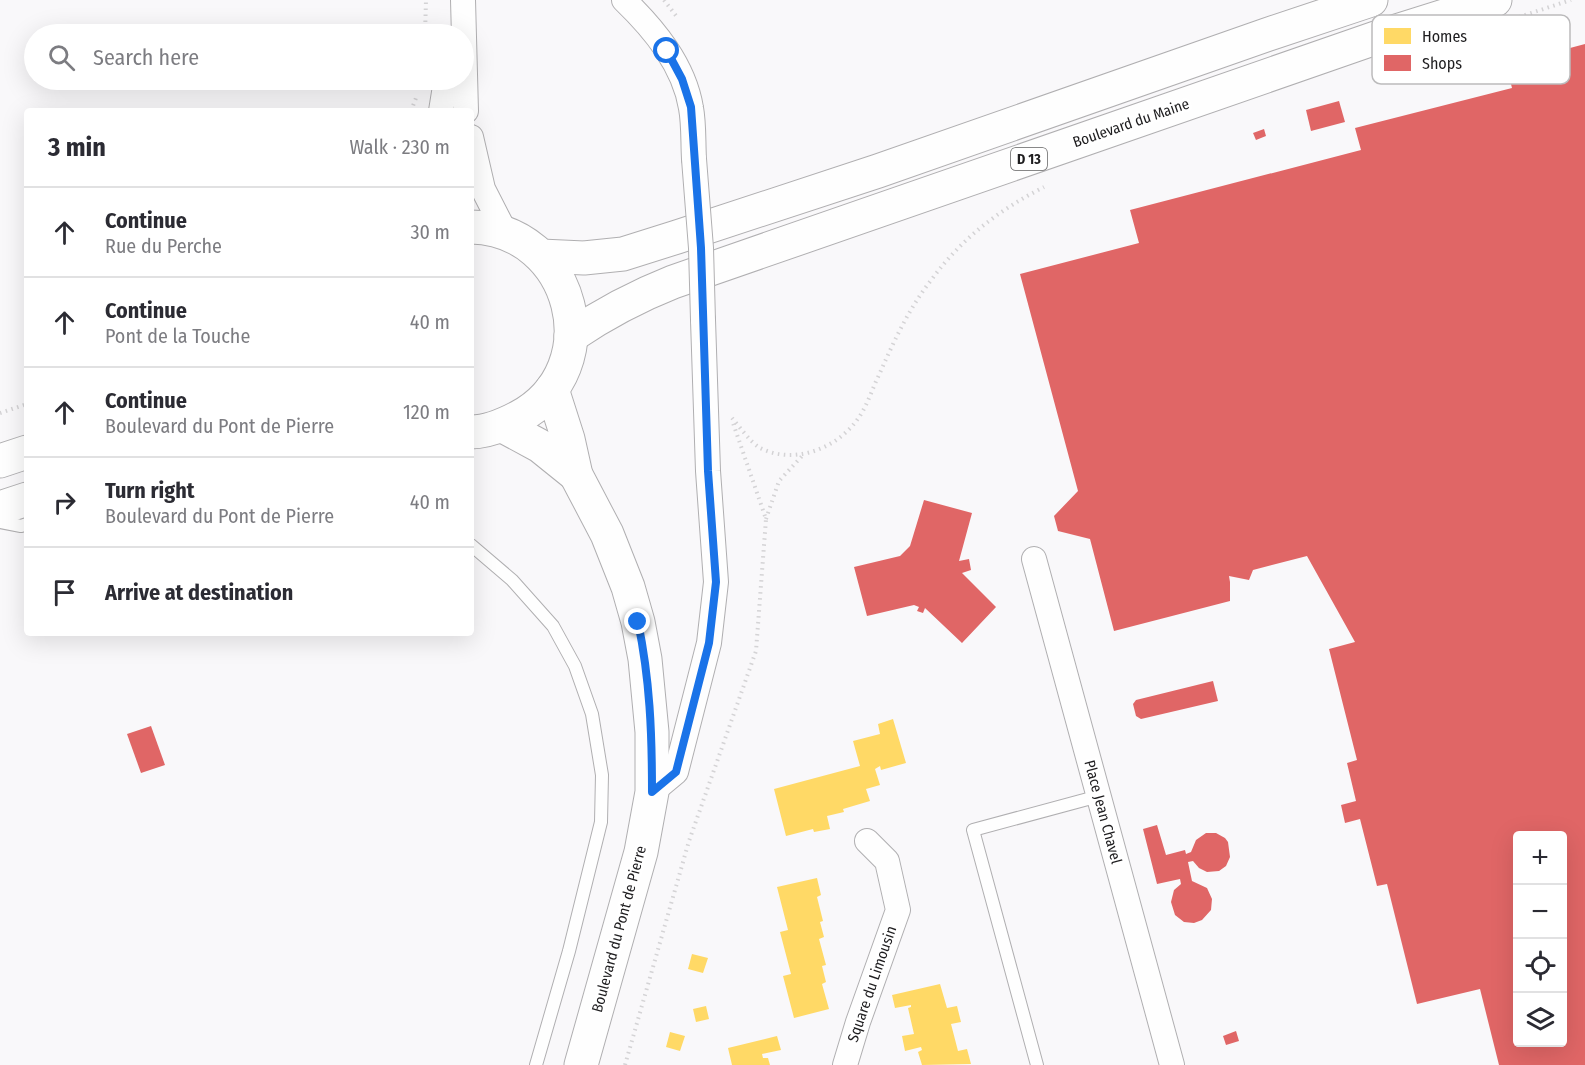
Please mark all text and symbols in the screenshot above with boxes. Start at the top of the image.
legend [1372,15,1570,84]
search box [24,24,474,90]
text: Homes [1422,27,1467,46]
route start [653,37,679,63]
icon: search [45,41,78,74]
text: Search here [93,44,199,71]
text: Shops [1422,54,1462,73]
street label: Boulevard du Maine [1070,95,1192,151]
text: 3 min [48,132,106,163]
text: Walk · 230 m [349,135,450,159]
road number: D 13 [1011,148,1047,170]
text: Continue [105,207,187,234]
icon: ahead [48,216,81,249]
text: 30 m [410,220,450,244]
text: Rue du Perche [105,234,222,258]
text: Continue [105,297,187,324]
icon: ahead [48,306,81,339]
text: 40 m [410,310,450,334]
text: Pont de la Touche [105,324,250,348]
text: Continue [105,387,187,414]
icon: ahead [48,396,81,429]
text: 120 m [403,400,450,424]
text: Boulevard du Pont de Pierre [105,414,334,438]
text: Turn right [105,477,194,504]
icon: right [48,486,81,519]
text: 40 m [410,490,450,514]
text: Boulevard du Pont de Pierre [105,504,334,528]
icon: arrive [48,576,81,609]
text: Arrive at destination [105,579,293,606]
route end [624,608,650,634]
street label: Place Jean Chavel [1081,758,1126,866]
map controls [1513,831,1567,1047]
button: + [1513,831,1567,885]
street label: Boulevard du Pont de Pierre [588,844,650,1014]
button: − [1513,885,1567,939]
street label: Square du Limousin [844,924,900,1044]
button: locate [1513,939,1567,993]
button: layers [1513,993,1567,1047]

